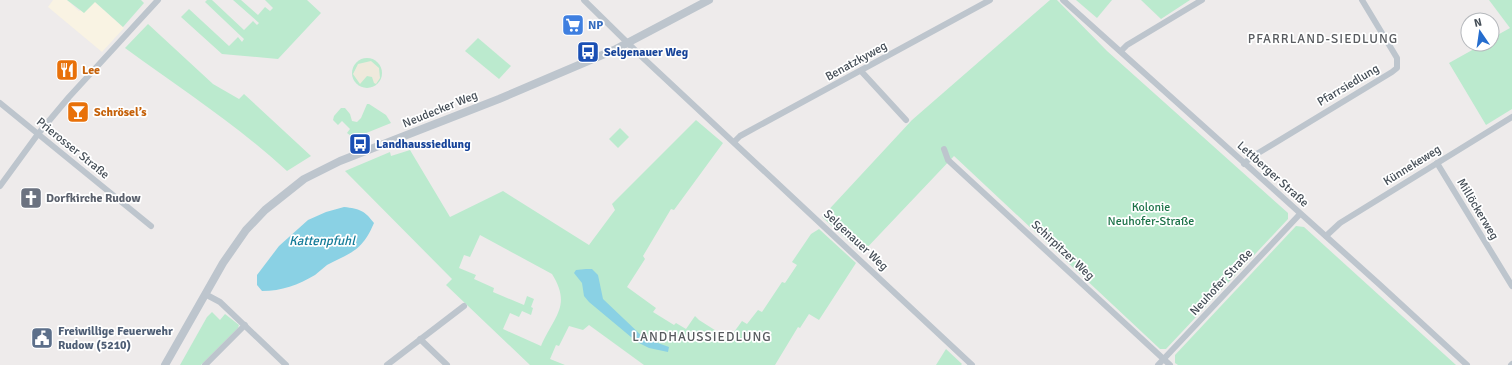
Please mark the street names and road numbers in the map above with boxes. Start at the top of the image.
street label: Benatzkyweg [823,38,890,84]
street label: Pfarrsiedlung [1315,61,1382,110]
street label: Neudecker Weg [400,88,480,131]
street label: Prierosser Straße [33,114,112,182]
street label: Lettberger Straße [1234,138,1312,210]
street label: Künnekeweg [1381,142,1444,189]
street label: Millöckerweg [1453,176,1502,243]
street label: Selgenauer Weg [820,207,891,274]
street label: Schirpitzer Weg [1028,217,1097,283]
street label: Neuhofer Straße [1187,246,1256,319]

